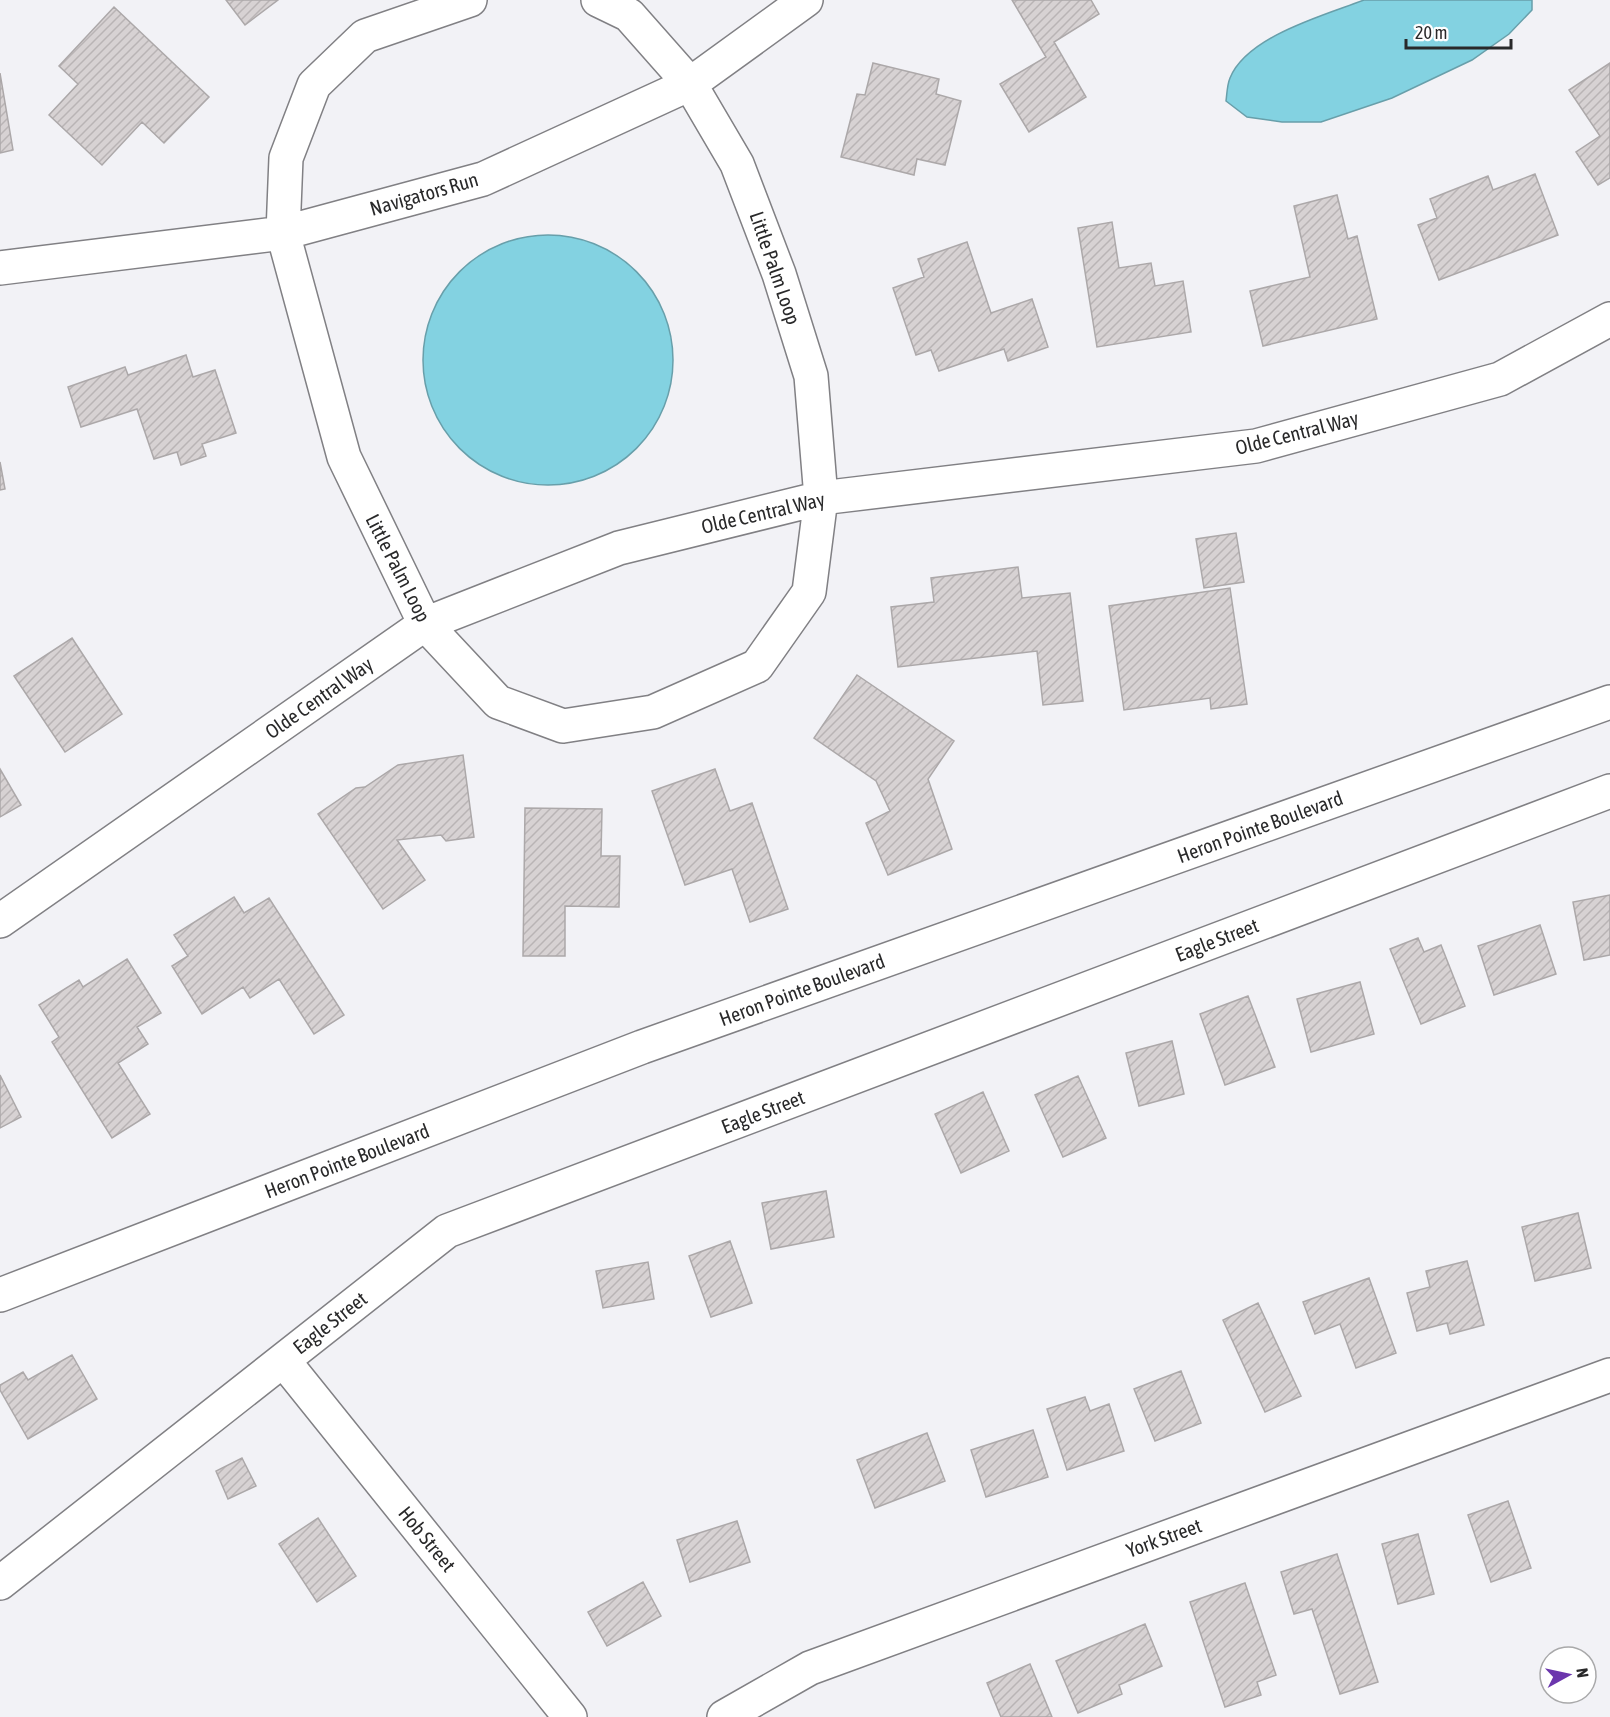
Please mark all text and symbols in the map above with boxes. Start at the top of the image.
scale bar [1406,12,1511,50]
text: 20 m [1415,22,1447,43]
street label: Navigators Run [367,167,481,220]
street label: Little Palm Loop [745,208,806,327]
street label: Olde Central Way [1233,406,1361,459]
street label: Olde Central Way [699,487,827,538]
street label: Little Palm Loop [361,510,435,626]
street label: Olde Central Way [261,652,377,743]
street label: Heron Pointe Boulevard [1174,786,1346,867]
street label: Eagle Street [1172,913,1262,966]
street label: Heron Pointe Boulevard [716,949,888,1030]
street label: Eagle Street [718,1085,808,1138]
street label: Heron Pointe Boulevard [261,1119,432,1203]
street label: Eagle Street [288,1287,371,1359]
street label: Hob Street [394,1501,461,1576]
street label: York Street [1123,1513,1205,1562]
north arrow [1538,1645,1598,1705]
text: N [1573,1667,1592,1679]

